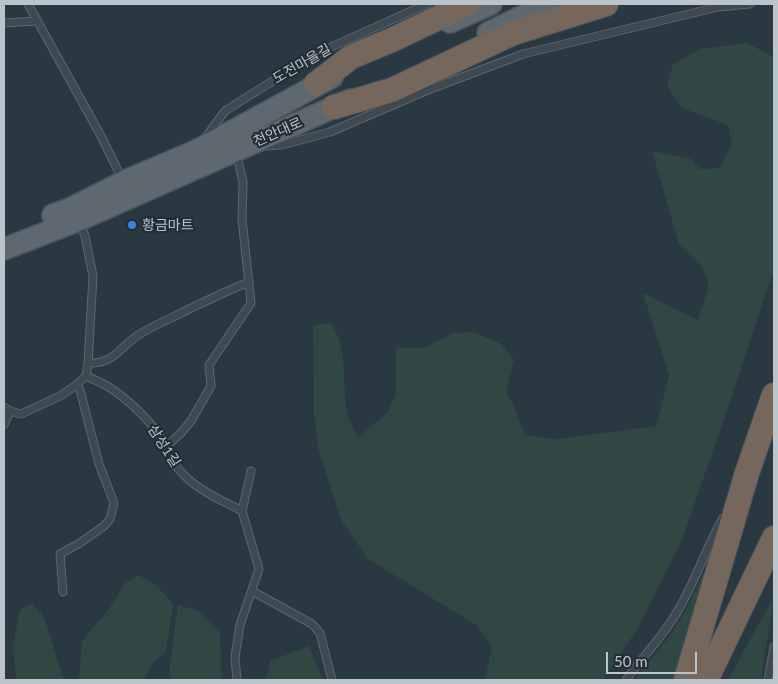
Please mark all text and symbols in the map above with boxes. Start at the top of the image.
street label: 도전마을길 [270,41,334,87]
street label: 천안대로 [251,114,305,150]
place label: 황금마트 [142,217,194,233]
marker: 황금마트 [126,219,138,231]
street label: 삼성1길 [144,422,184,470]
scale bar [608,642,699,674]
text: 50 m [614,652,648,670]

